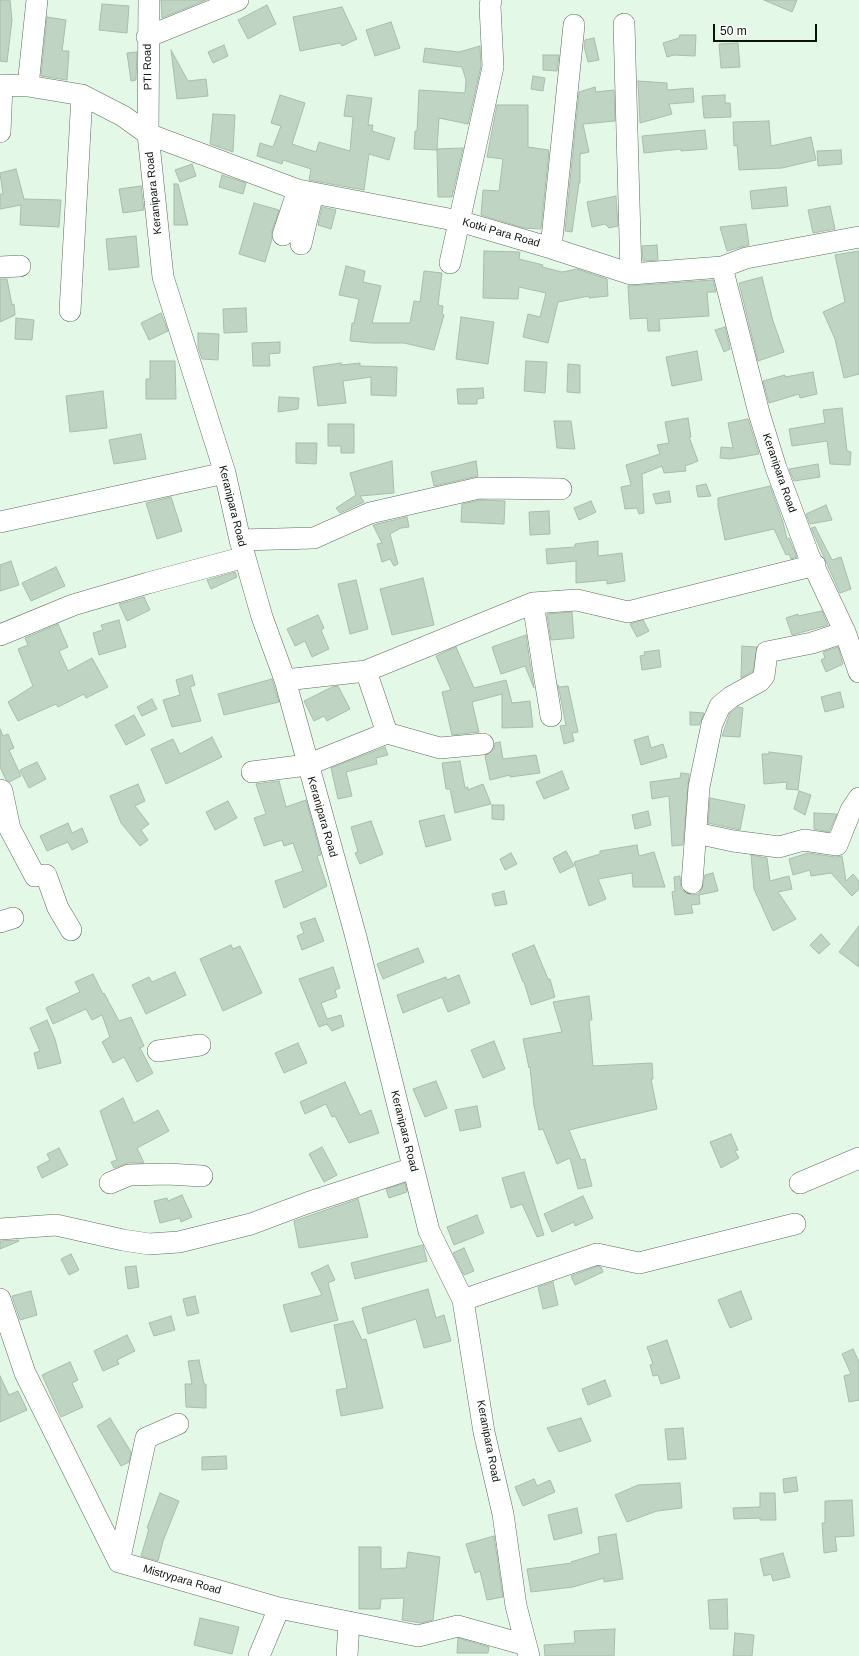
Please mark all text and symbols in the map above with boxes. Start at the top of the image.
scale bar [715,16,819,42]
text: 50 m [720,24,747,38]
street label: PTI Road [141,44,155,90]
street label: Keranipara Road [143,151,165,235]
street label: Kotki Para Road [461,216,541,250]
street label: Keranipara Road [759,432,799,514]
street label: Keranipara Road [216,464,248,548]
street label: Keranipara Road [304,775,340,859]
street label: Keranipara Road [388,1089,420,1173]
street label: Keranipara Road [474,1399,502,1483]
street label: Mistrypara Road [141,1563,223,1597]

